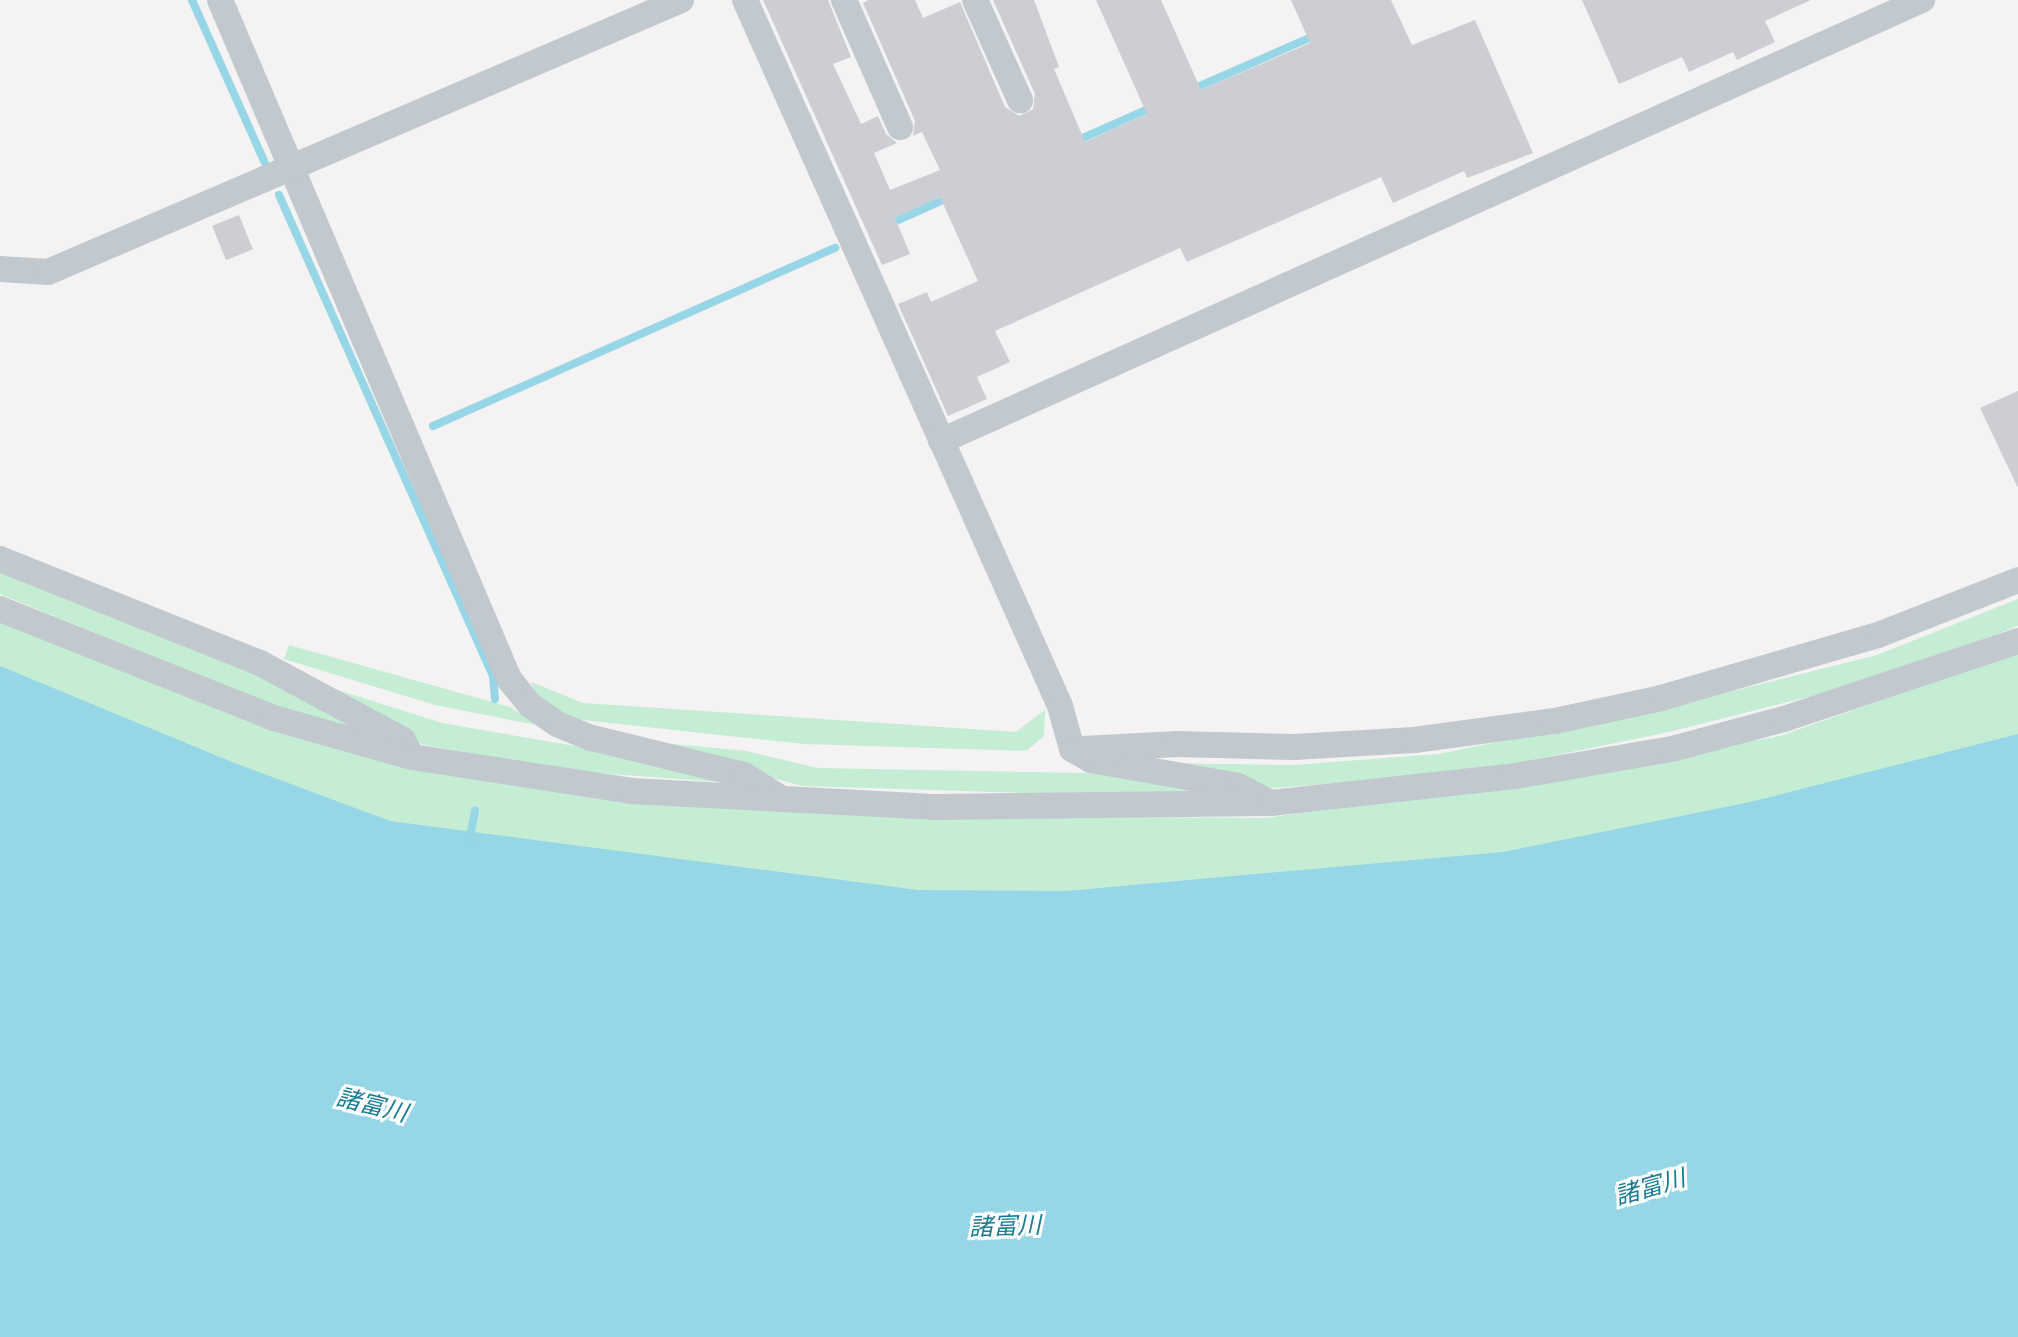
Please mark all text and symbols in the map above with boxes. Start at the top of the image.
water label: 諸富川 [334,1082,410,1128]
water label: 諸富川 [1611,1163,1689,1211]
water label: 諸富川 [969,1210,1041,1242]

